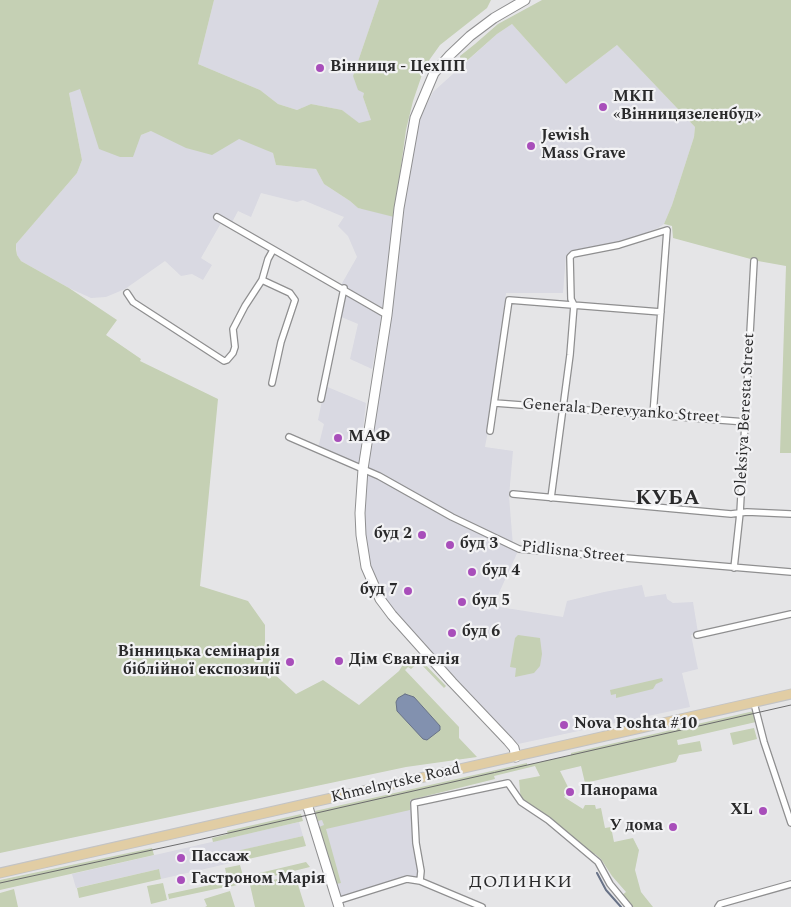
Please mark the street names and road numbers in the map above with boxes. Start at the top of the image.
street label: Oleksiya Beresta Street [732,333,760,497]
street label: Generala Derevyanko Street [522,396,720,428]
street label: Pidlisna Street [520,538,626,568]
street label: Khmelnytske Road [329,760,463,808]

